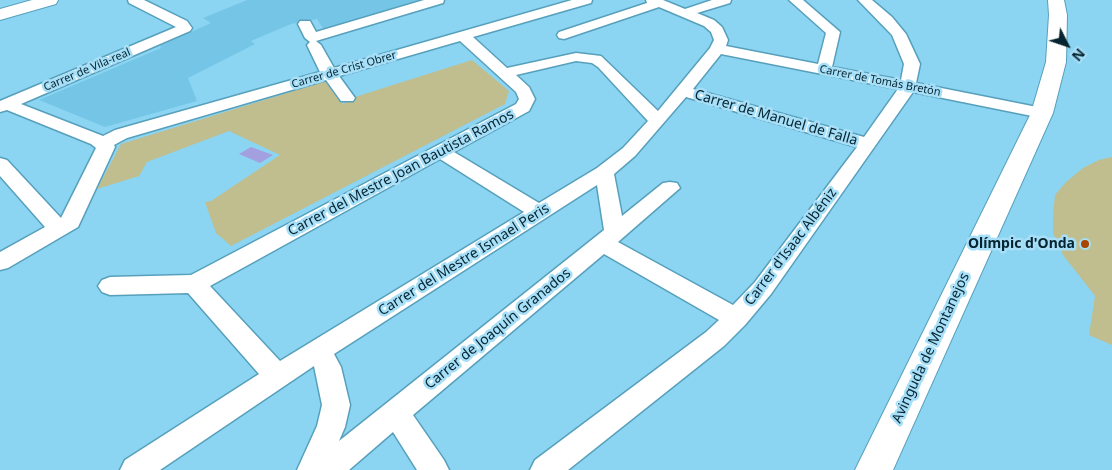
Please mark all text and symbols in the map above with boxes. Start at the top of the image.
north arrow [1042,20,1092,70]
text: N [1068,45,1090,66]
street label: Carrer de Vila-real [42,46,132,94]
street label: Carrer de Crist Obrer [290,49,398,91]
street label: Carrer de Tomás Bretón [818,63,942,99]
street label: Carrer de Manuel de Falla [693,87,859,149]
street label: Carrer del Mestre Joan Bautista Ramos [285,106,517,240]
street label: Carrer d'Isaac Albéniz [741,185,841,309]
street label: Carrer del Mestre Ismael Peris [375,200,553,320]
place label: Olímpic d'Onda [968,236,1075,252]
marker: Olímpic d'Onda [1079,238,1091,250]
street label: Carrer de Joaquín Granados [422,265,574,393]
street label: Avinguda de Montanejos [889,270,973,426]

